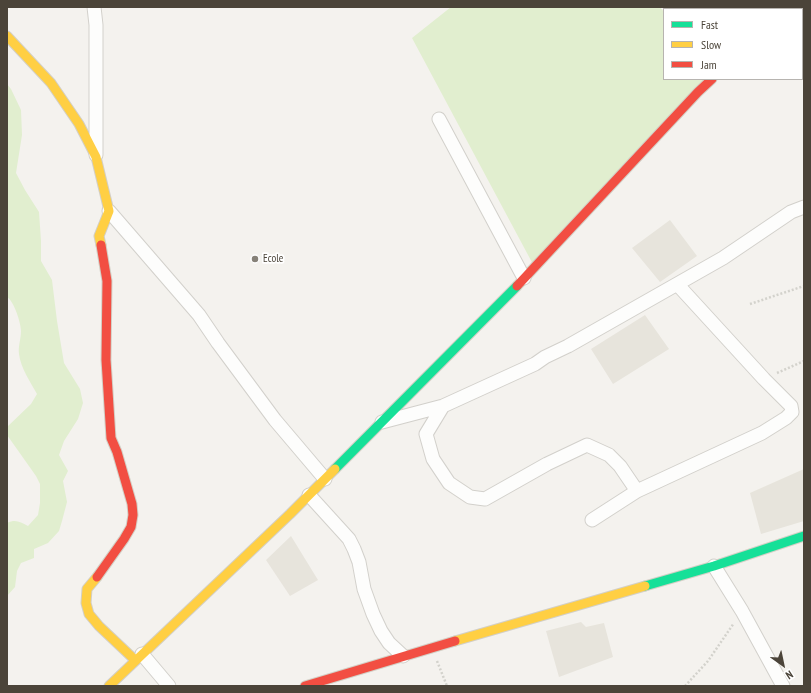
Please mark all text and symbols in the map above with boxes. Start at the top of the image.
legend [663,8,803,80]
text: Fast [701,17,718,32]
text: Slow [701,37,721,52]
text: Jam [701,57,717,72]
place label: Ecole [263,252,283,266]
marker: Ecole [250,254,260,264]
north arrow [763,645,803,685]
text: N [783,668,796,683]

